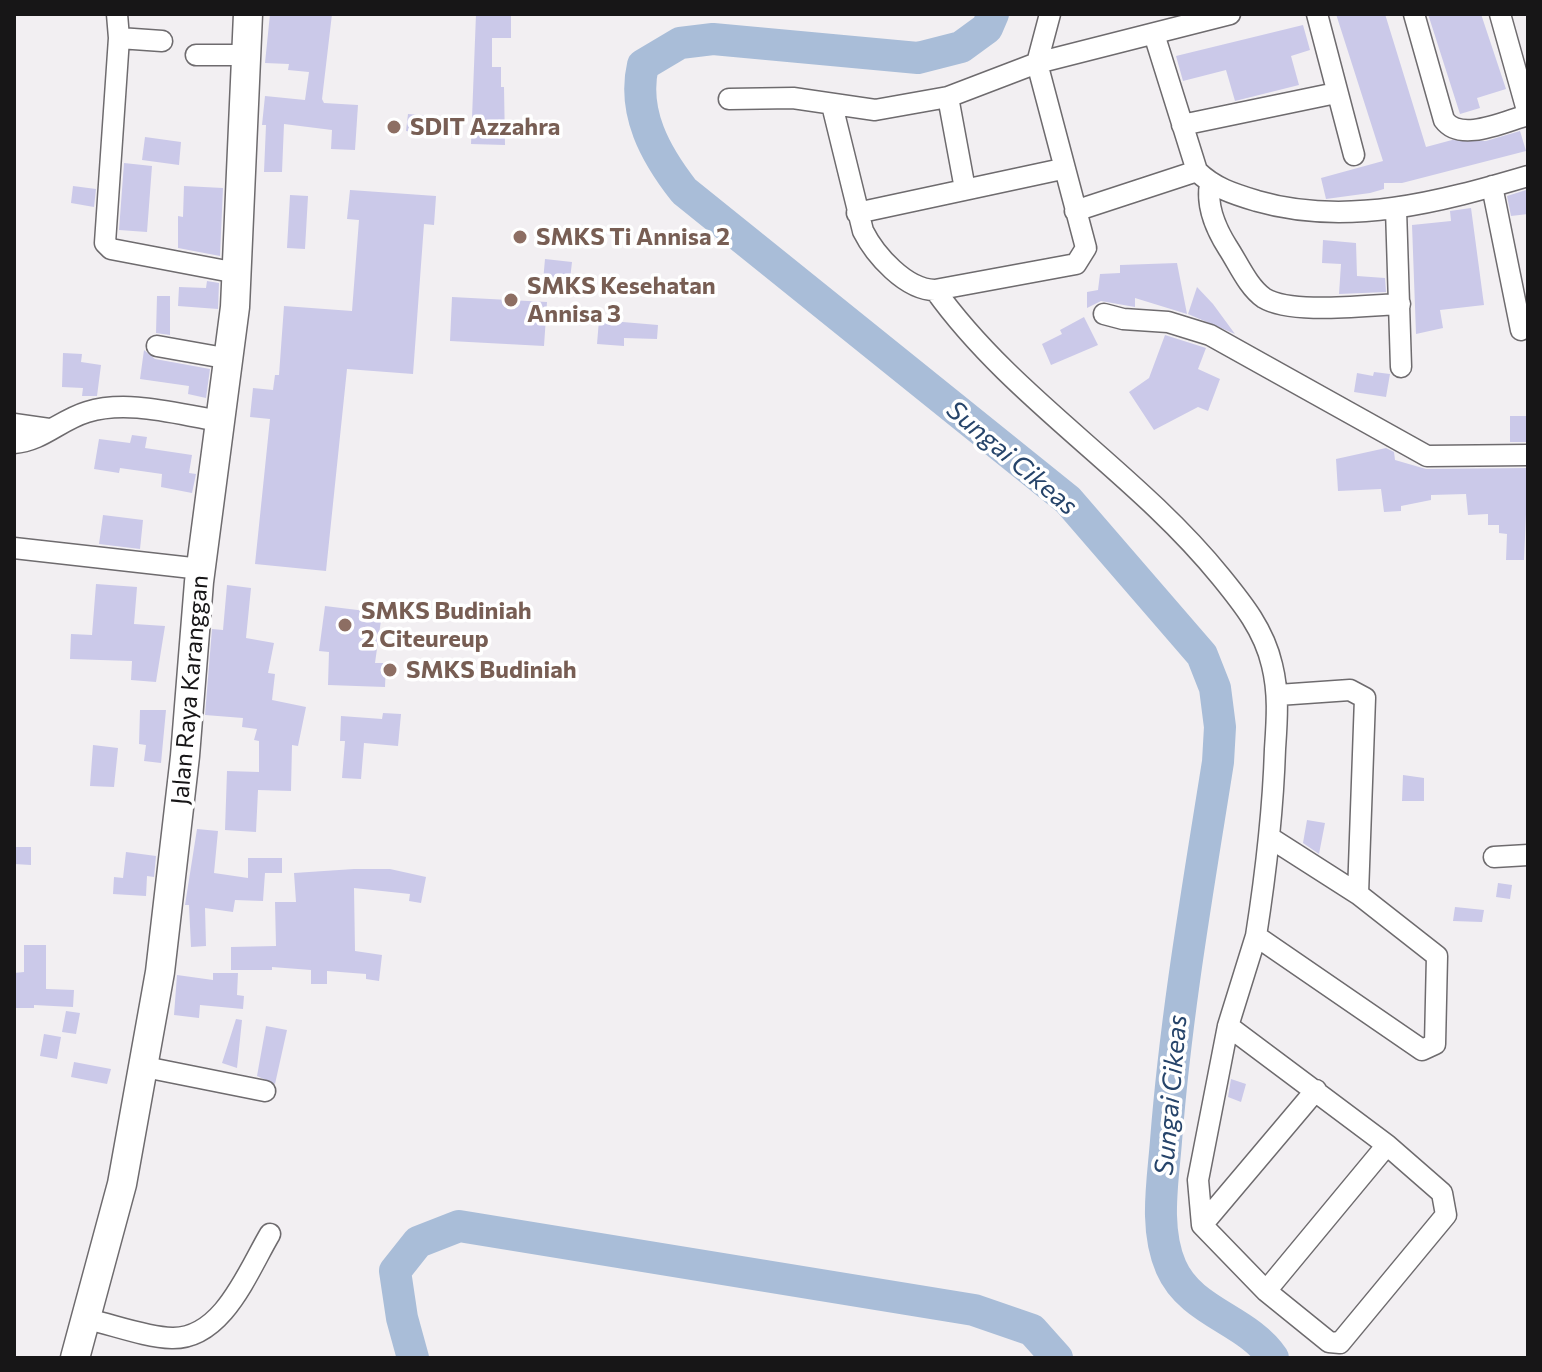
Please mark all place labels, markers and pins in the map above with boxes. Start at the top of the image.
place label: SDIT Azzahra [410,113,560,141]
marker: SDIT Azzahra [385,118,403,136]
place label: SMKS Ti Annisa 2 [536,223,730,251]
marker: SMKS Ti Annisa 2 [511,228,529,246]
place label: SMKS Kesehatan Annisa 3 [527,272,716,328]
marker: SMKS Kesehatan Annisa 3 [502,291,520,309]
place label: SMKS Budiniah 2 Citeureup [361,597,532,653]
marker: SMKS Budiniah 2 Citeureup [336,616,354,634]
place label: SMKS Budiniah [406,656,577,684]
marker: SMKS Budiniah [381,661,399,679]

